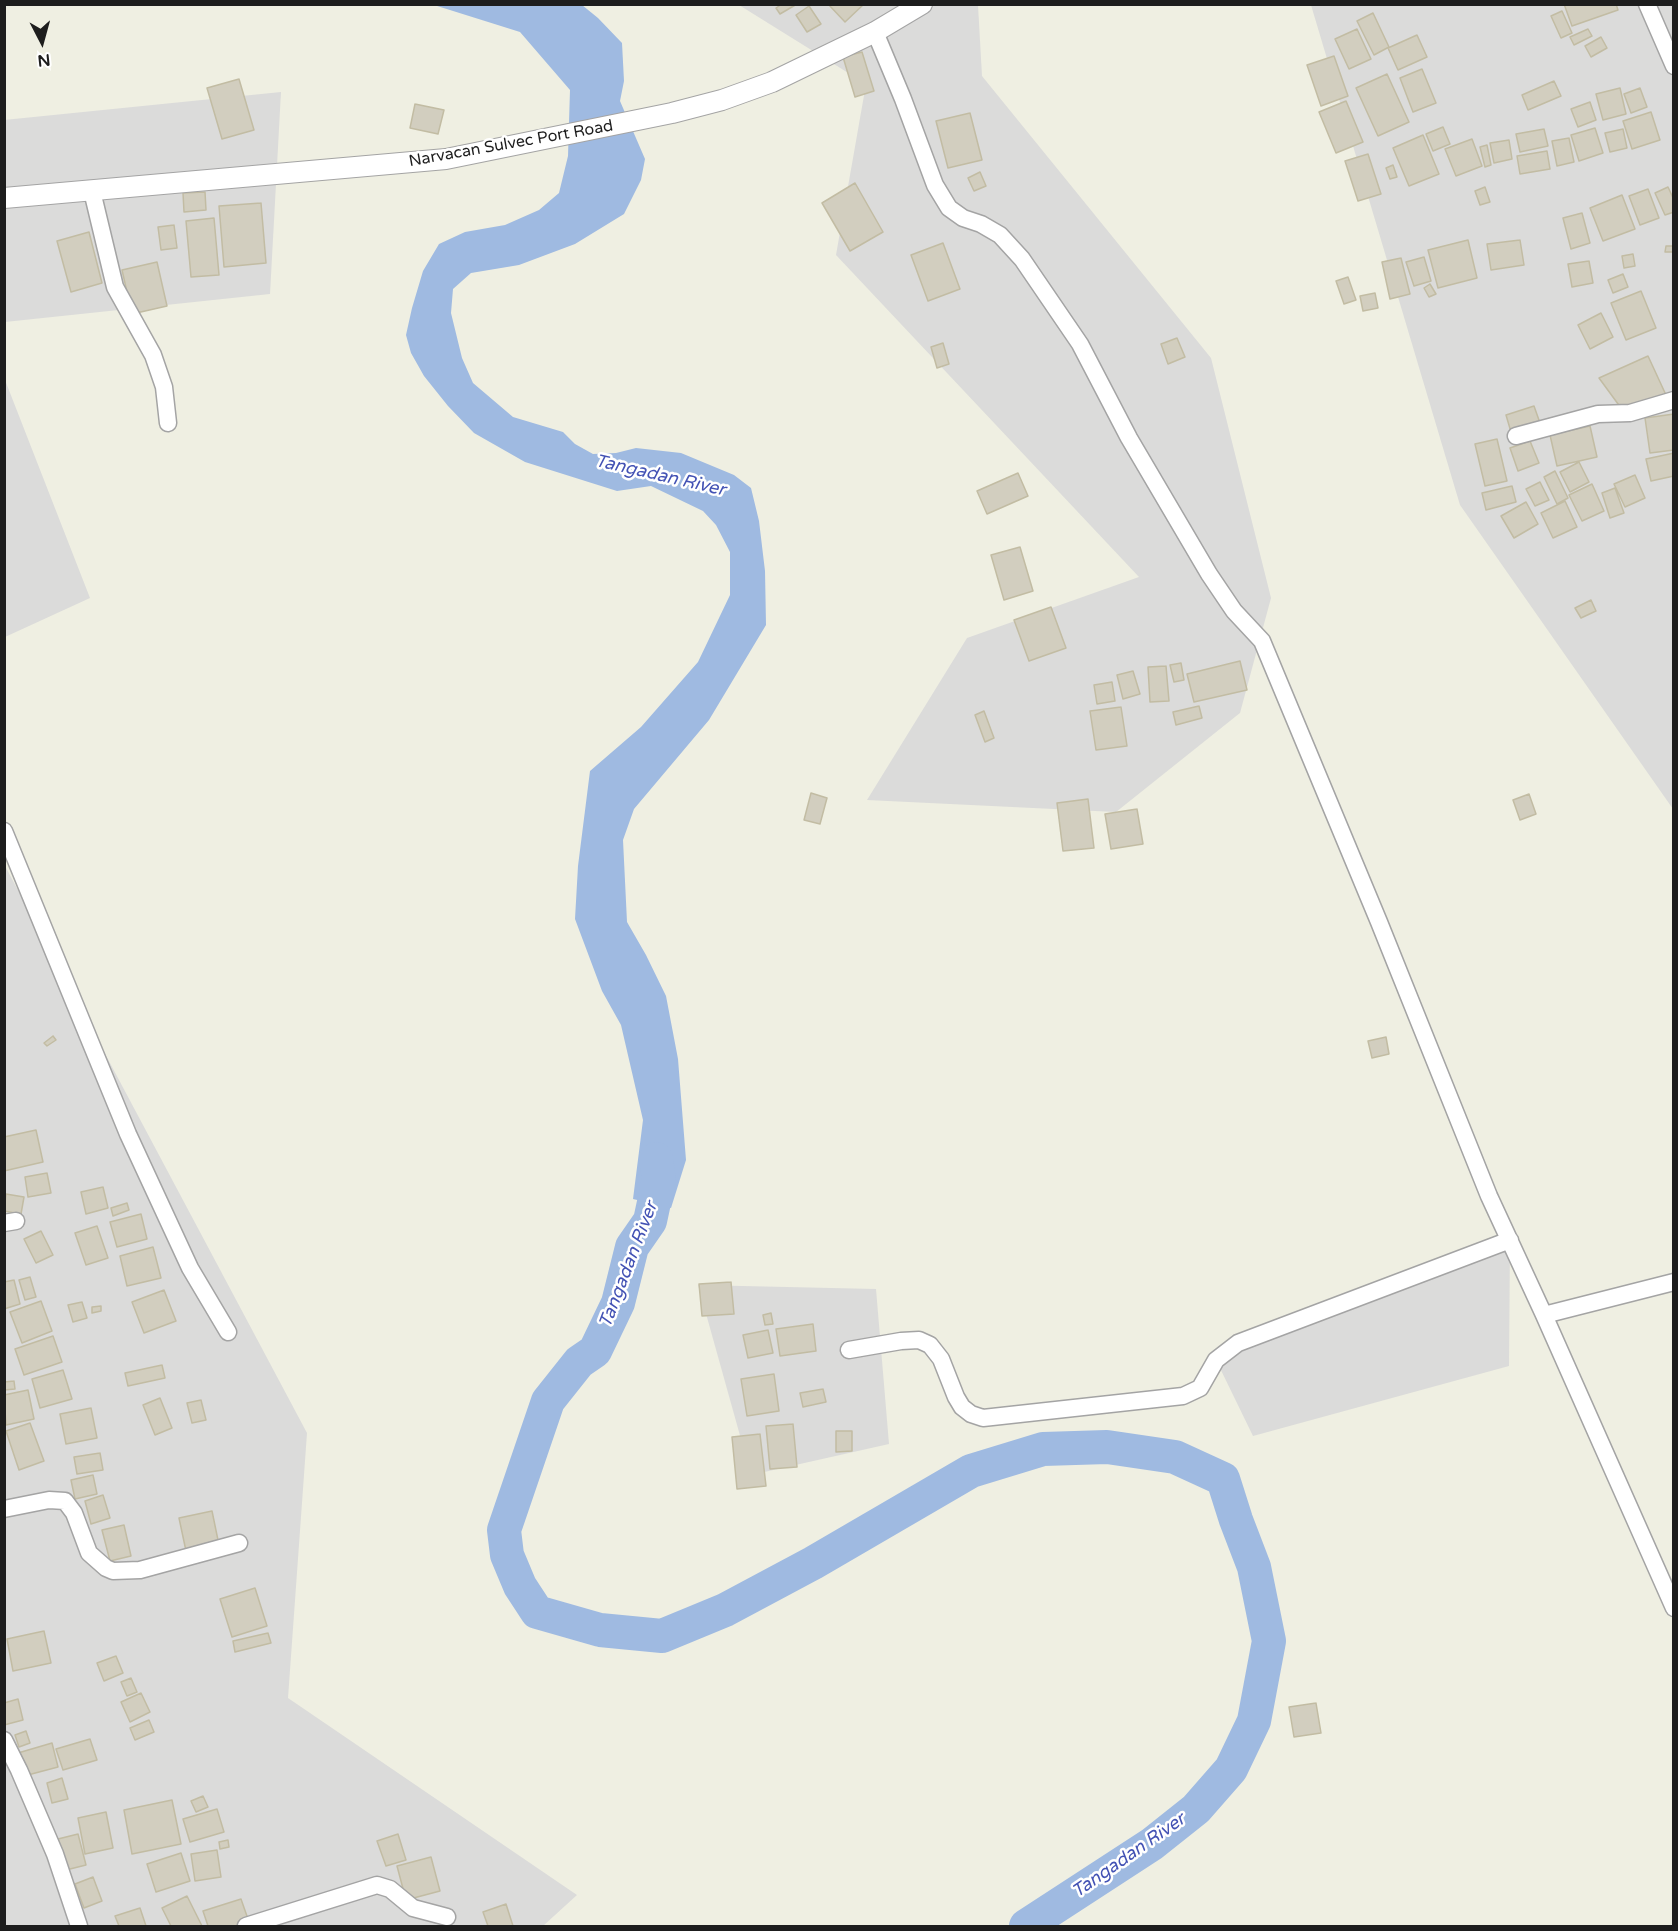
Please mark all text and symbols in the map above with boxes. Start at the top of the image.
north arrow [12,12,72,72]
text: N [36,49,51,71]
street label: Narvacan Sulvec Port Road [407,117,615,171]
water label: Tangadan River [593,451,727,501]
water label: Tangadan River [595,1199,663,1331]
water label: Tangadan River [1068,1809,1190,1903]

